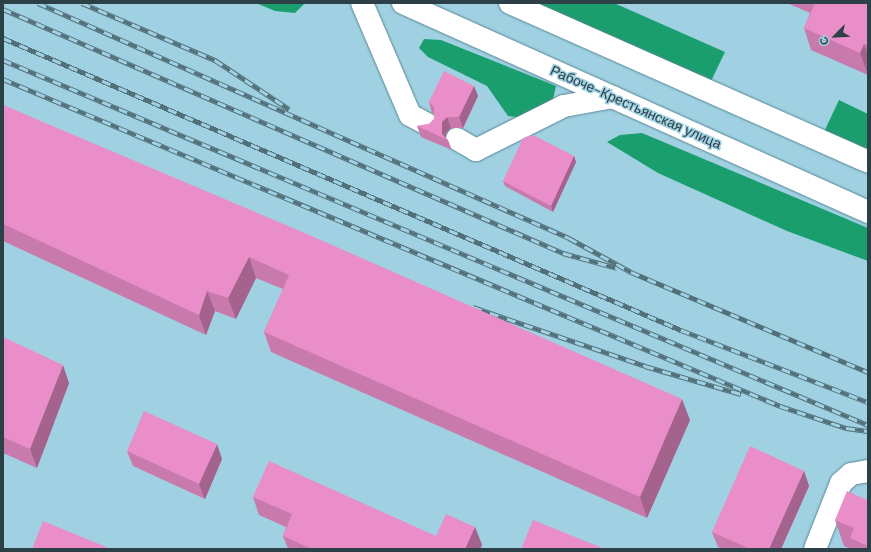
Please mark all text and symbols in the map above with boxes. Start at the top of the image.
north arrow [815,16,855,56]
text: С [816,34,832,47]
street label: Рабоче-Крестьянская улица [548,62,724,152]

